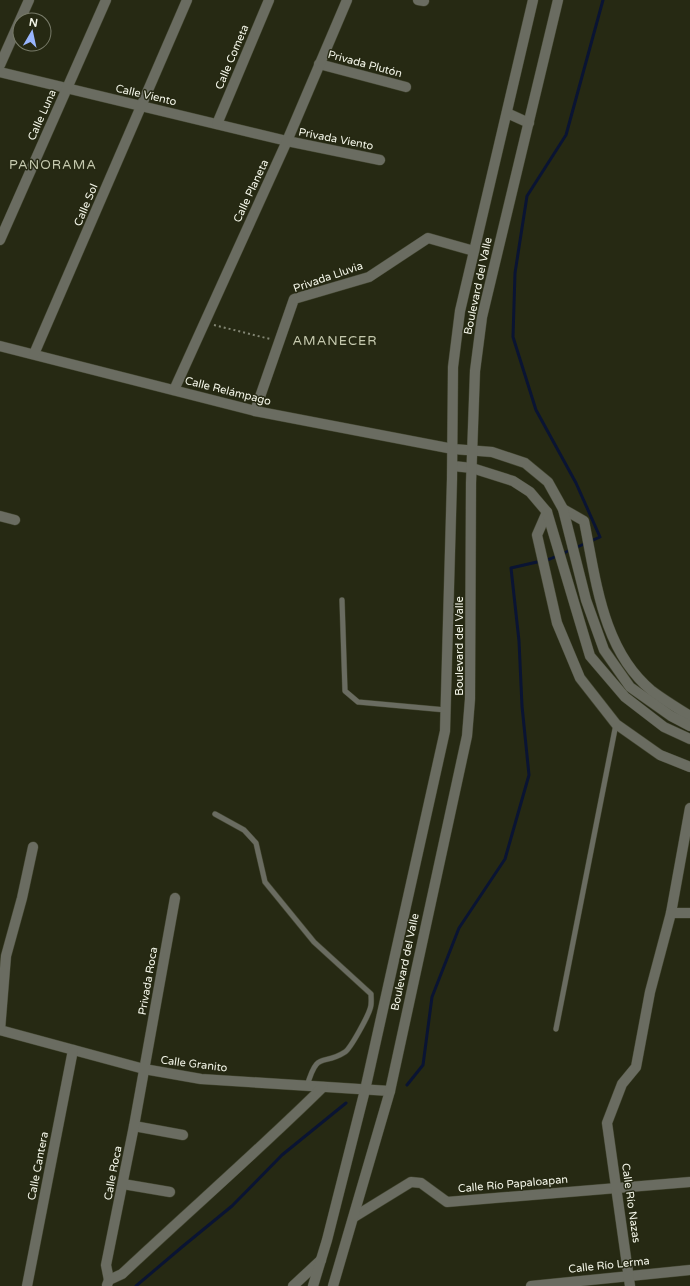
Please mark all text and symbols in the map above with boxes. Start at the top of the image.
north arrow [12,12,52,52]
text: N [28,16,39,30]
street label: Calle Cometa [212,23,252,91]
street label: Privada Plutón [326,48,404,80]
street label: Calle Viento [114,82,178,108]
street label: Calle Luna [25,88,59,142]
street label: Privada Viento [297,125,375,153]
district label: PANORAMA [9,157,97,173]
street label: Calle Planeta [231,157,271,225]
street label: Calle Sol [71,182,101,228]
street label: Boulevard del Valle [461,236,495,336]
street label: Privada Lluvia [292,259,364,295]
district label: AMANECER [292,333,378,349]
street label: Calle Relámpago [184,374,273,408]
street label: Boulevard del Valle [453,596,466,696]
street label: Boulevard del Valle [388,912,422,1012]
street label: Privada Roca [136,946,160,1016]
street label: Calle Granito [160,1053,229,1075]
street label: Calle Cantera [25,1131,51,1201]
street label: Calle Roca [101,1145,125,1201]
street label: Calle Río Nazas [619,1162,643,1244]
street label: Calle Río Papaloapan [457,1173,569,1195]
street label: Calle Río Lerma [568,1254,650,1276]

